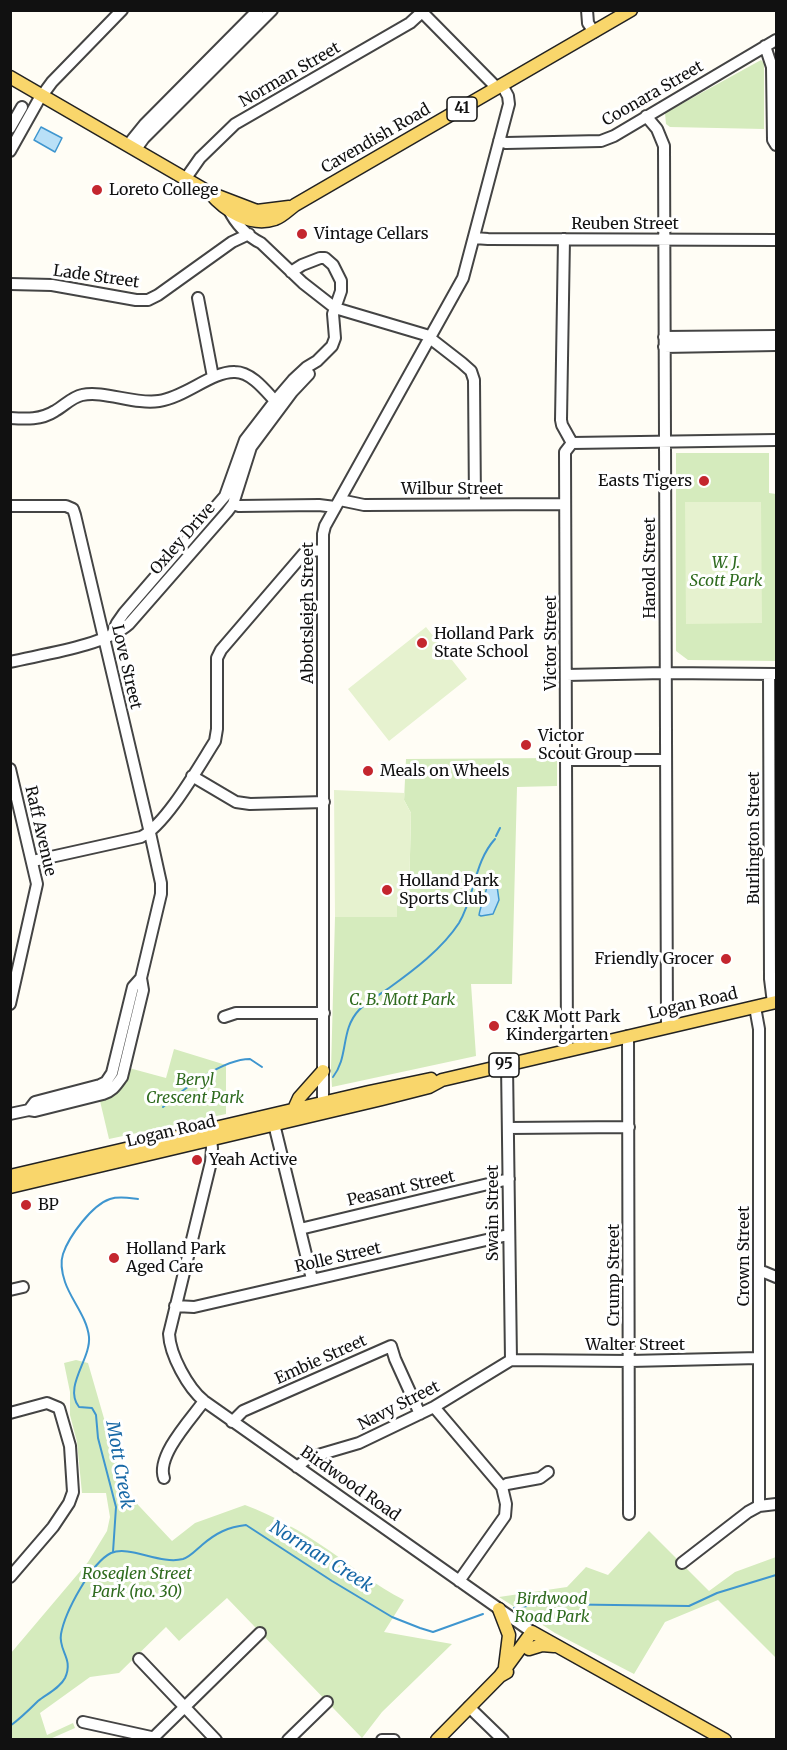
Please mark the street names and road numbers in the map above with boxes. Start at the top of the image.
street label: Norman Street [236,38,344,112]
street label: Coonara Street [599,57,707,131]
road number: 41 [447,97,477,121]
street label: Cavendish Road [318,100,434,178]
street label: Reuben Street [571,214,679,234]
street label: Lade Street [52,261,140,293]
street label: Wilbur Street [401,479,503,499]
street label: Oxley Drive [147,499,219,579]
street label: Harold Street [640,517,660,619]
street label: Abbotsleigh Street [298,542,318,684]
street label: Victor Street [541,595,561,691]
street label: Love Street [107,623,145,711]
street label: Burlington Street [744,771,764,905]
street label: Raff Avenue [20,784,60,878]
street label: Logan Road [647,984,739,1024]
road number: 95 [489,1053,519,1077]
street label: Logan Road [125,1112,217,1152]
street label: Swain Street [483,1165,503,1261]
street label: Peasant Street [345,1167,457,1211]
street label: Crown Street [734,1206,754,1306]
street label: Crump Street [604,1224,624,1326]
street label: Rolle Street [293,1239,383,1277]
street label: Embie Street [272,1331,370,1389]
street label: Walter Street [585,1335,685,1355]
street label: Navy Street [355,1377,443,1435]
street label: Birdwood Road [296,1442,404,1526]

